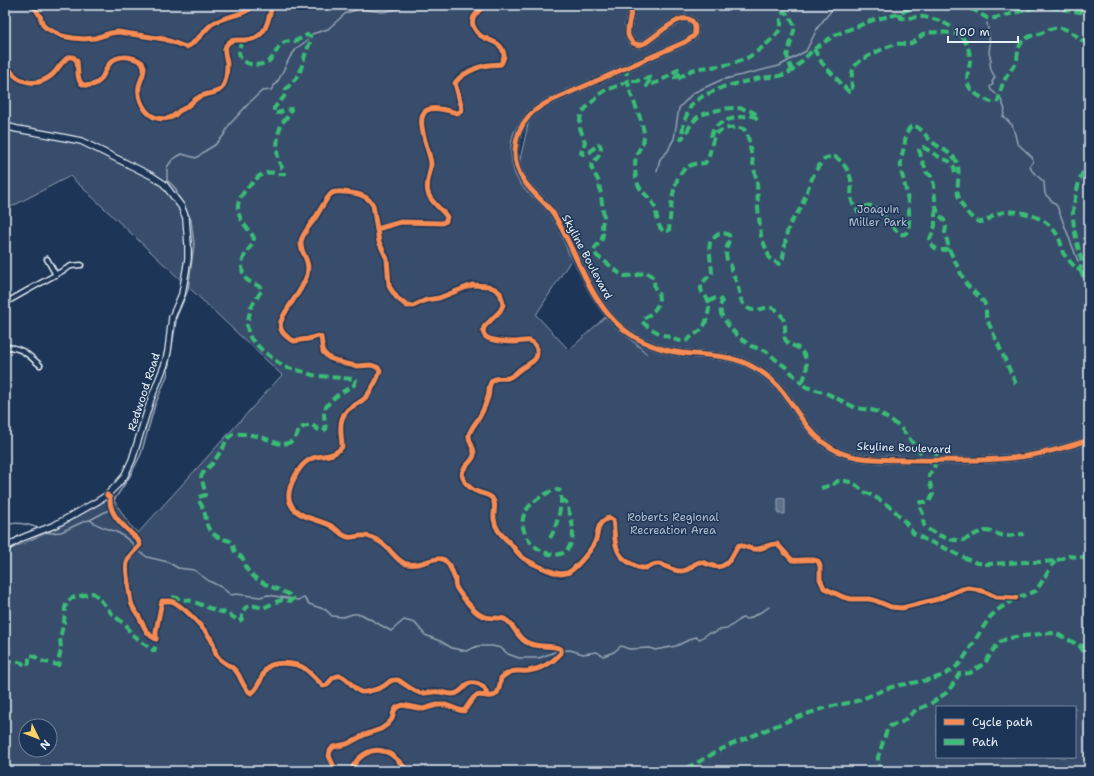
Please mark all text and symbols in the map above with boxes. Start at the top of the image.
scale bar [948,18,1018,44]
text: 100 m [954,24,990,40]
park label: Joaquin Miller Park [849,202,907,230]
street label: Skyline Boulevard [558,212,616,302]
street label: Redwood Road [124,351,164,433]
street label: Skyline Boulevard [857,439,951,457]
park label: Roberts Regional Recreation Area [627,510,720,538]
legend [936,706,1076,758]
text: Cycle path [972,714,1033,730]
north arrow [18,718,58,758]
text: Path [972,734,998,750]
text: N [36,736,53,753]

